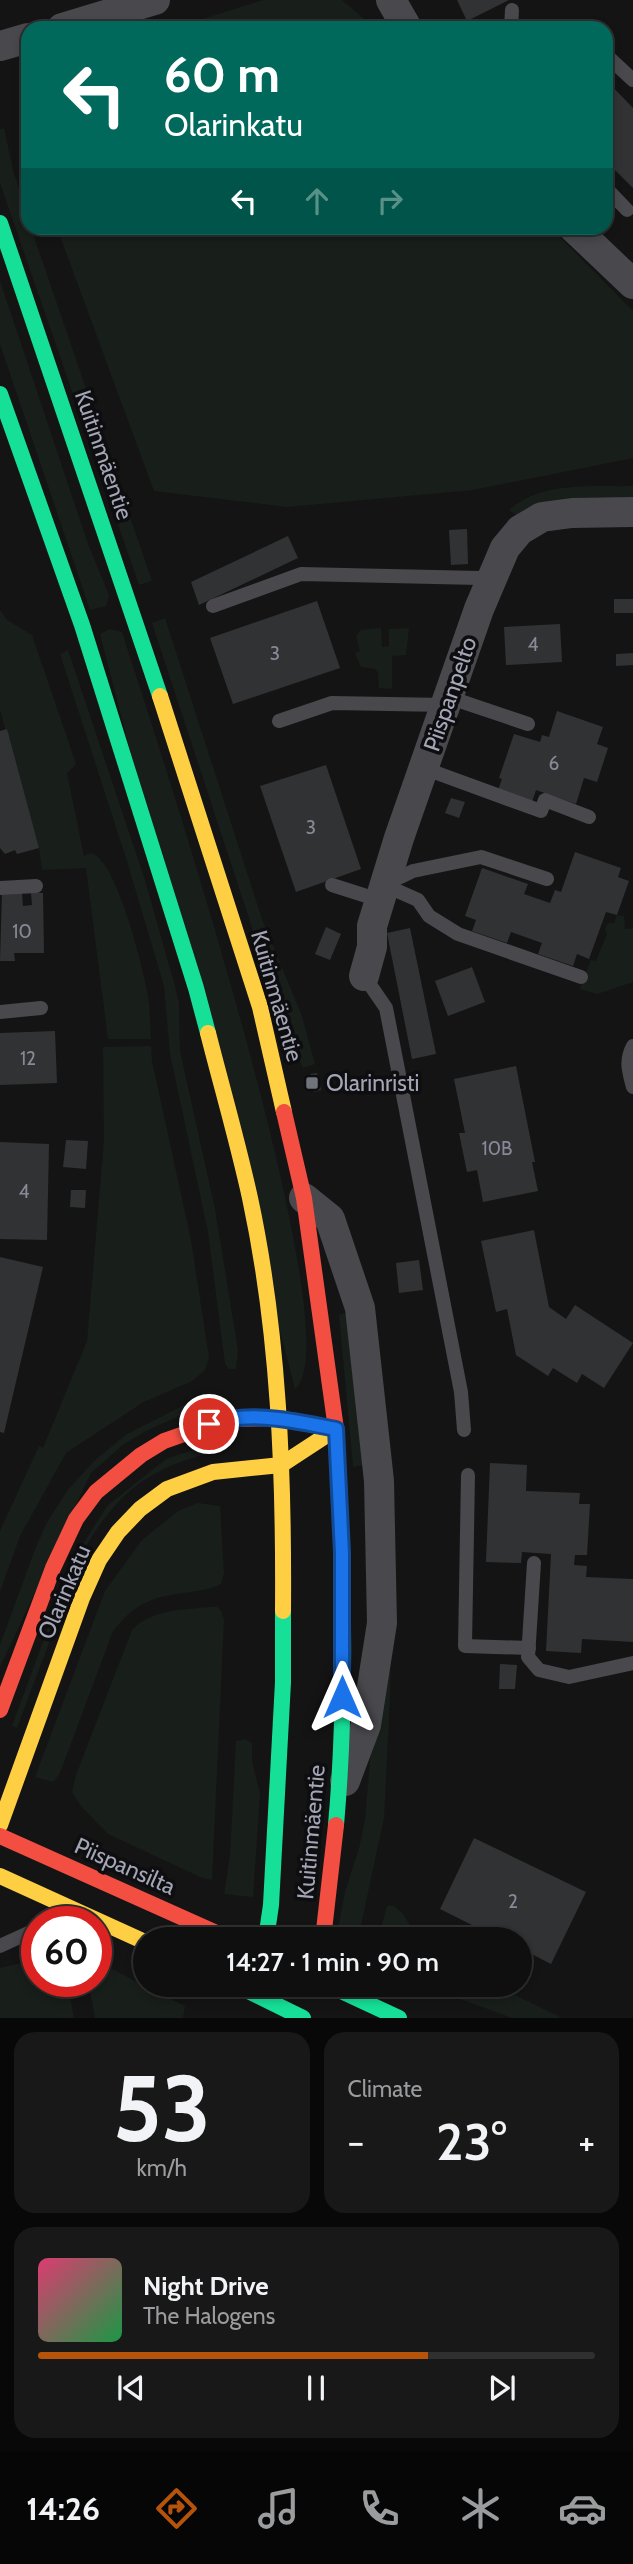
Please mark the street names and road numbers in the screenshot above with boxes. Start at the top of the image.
street label: Kuitinmäentie [69,387,139,524]
street label: Piispanpelto [417,633,483,755]
street label: Kuitinmäentie [245,927,309,1065]
street label: Olarinkatu [32,1541,96,1643]
street label: Kuitinmäentie [291,1763,331,1900]
street label: Piispansilta [70,1831,180,1901]

